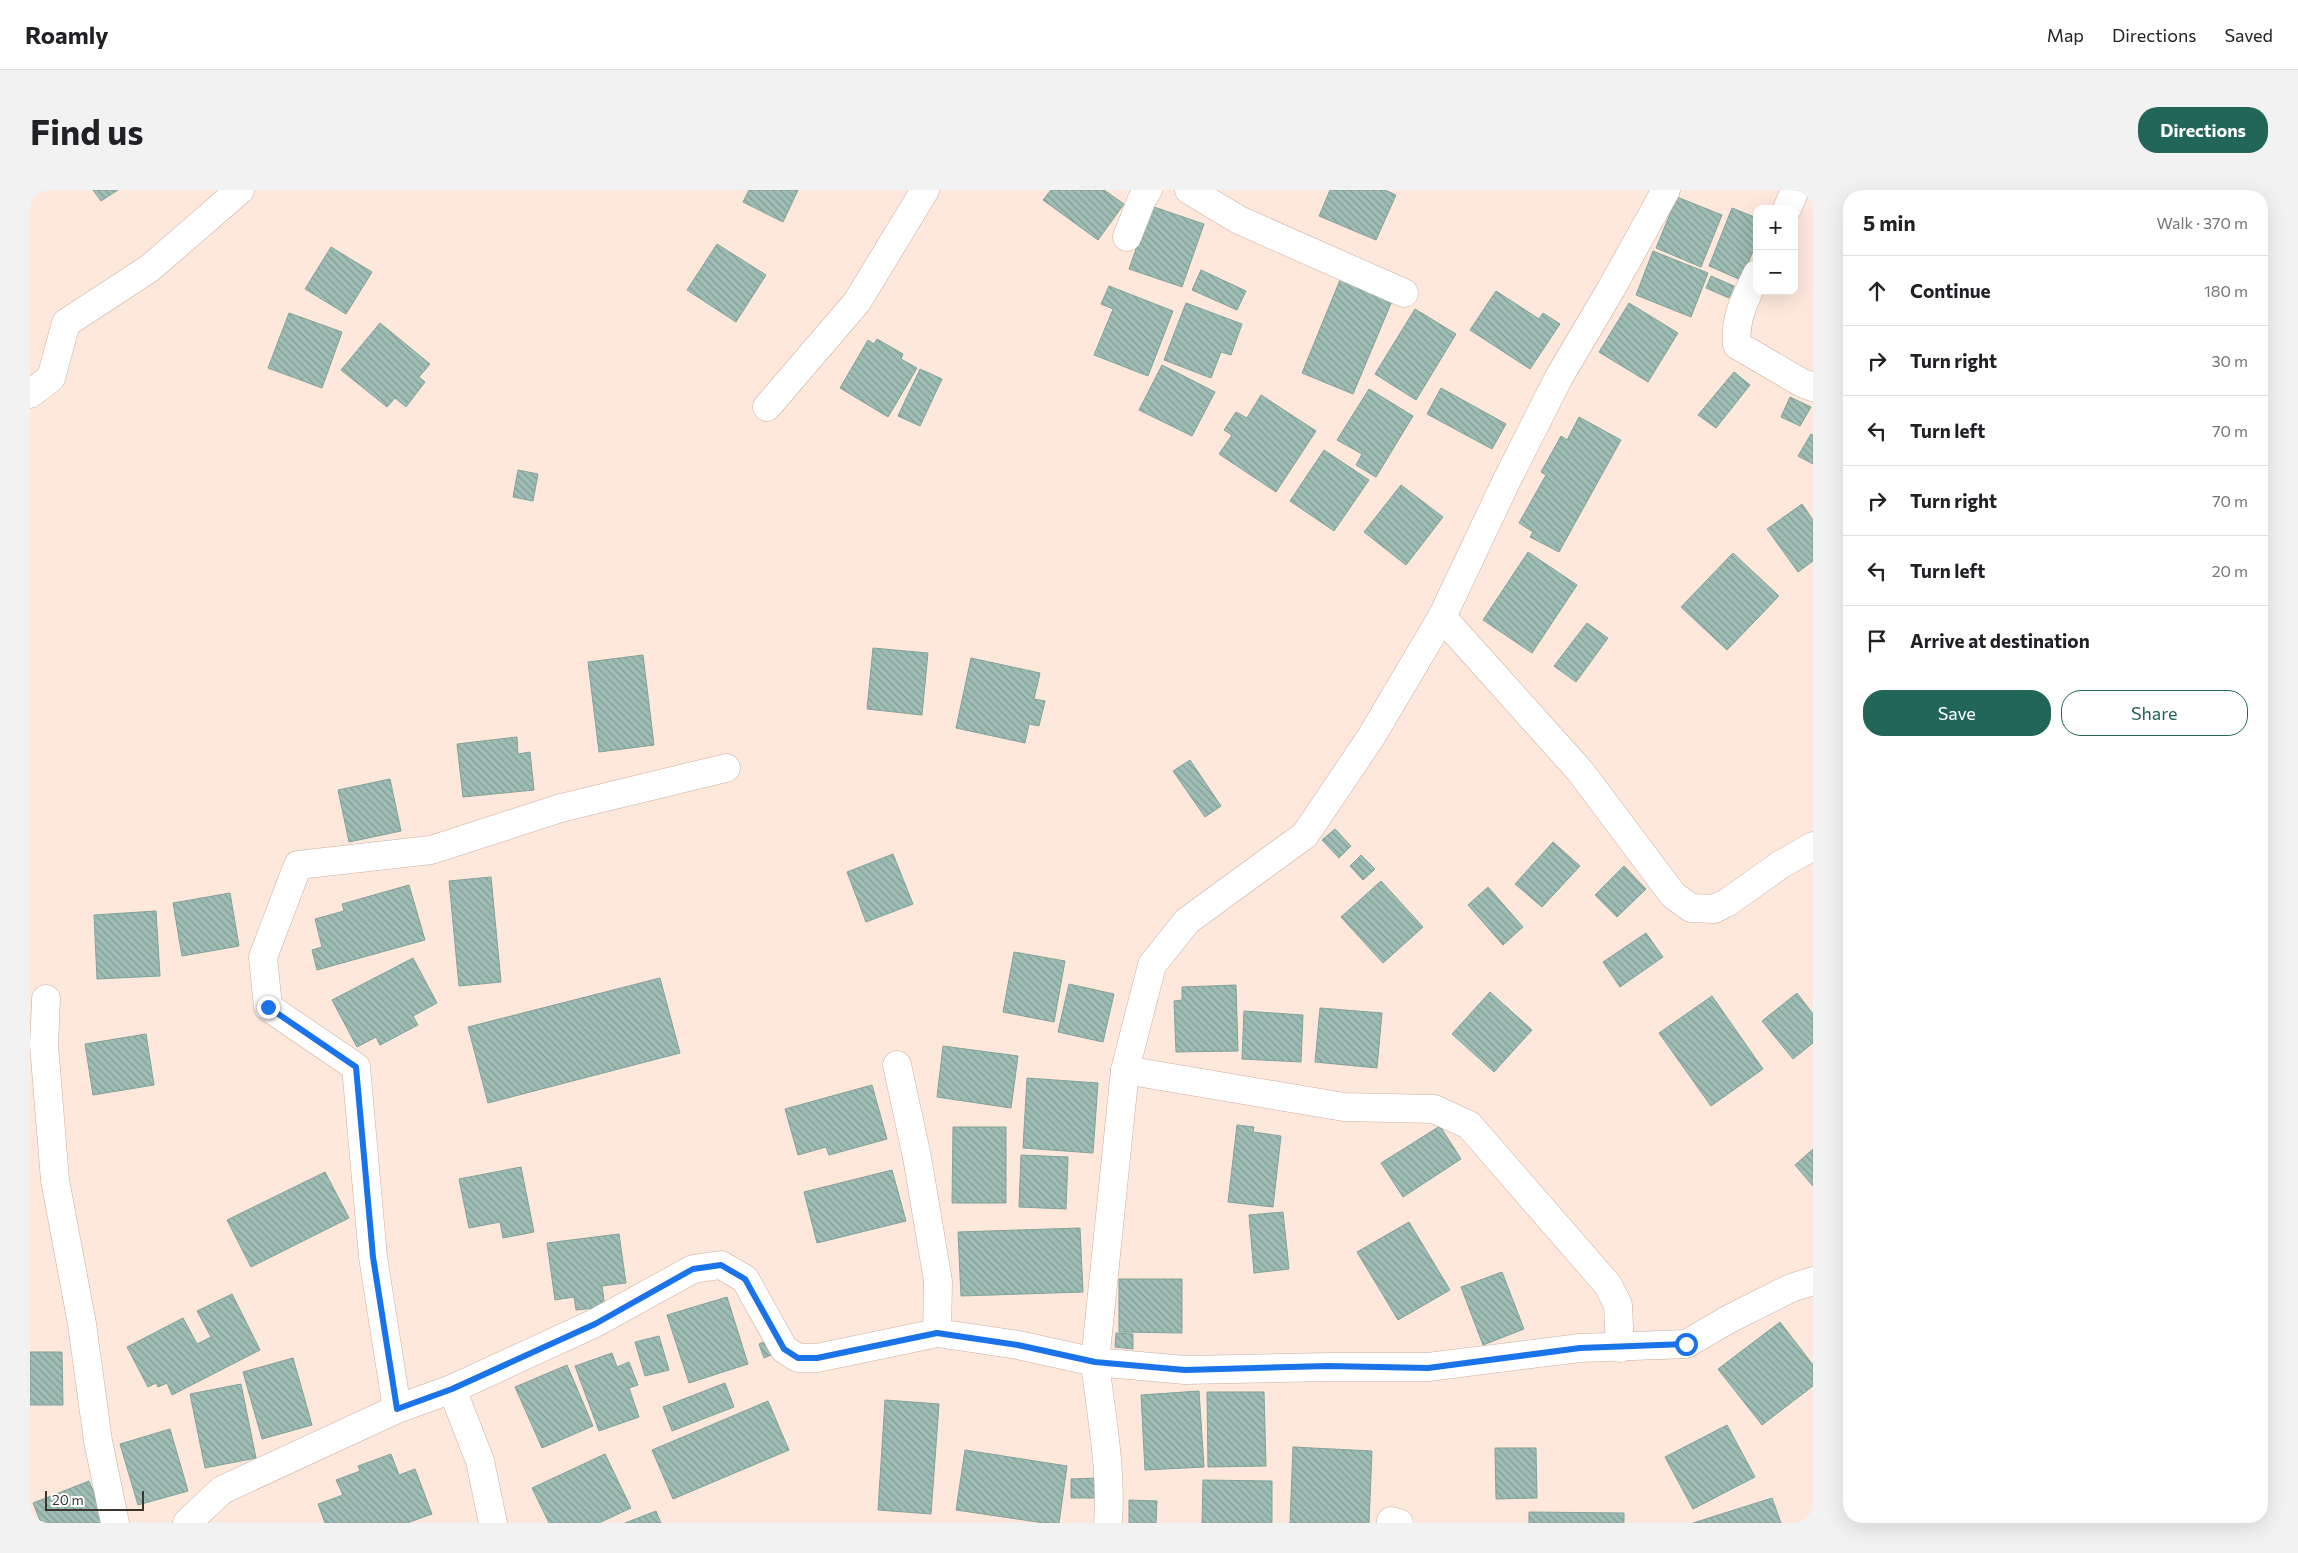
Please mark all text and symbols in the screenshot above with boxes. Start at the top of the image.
text: Roamly [25,20,108,49]
text: Map [2047,24,2084,46]
text: Directions [2112,24,2196,46]
text: Saved [2224,24,2273,46]
button: Directions [2138,107,2268,153]
text: Find us [30,109,144,152]
map controls [1753,205,1798,295]
button: + [1753,205,1798,250]
text: 5 min [1863,210,1916,235]
text: Walk · 370 m [2157,213,2248,232]
button: − [1753,250,1798,295]
icon: ahead [1863,277,1891,305]
text: Continue [1910,279,1990,302]
text: 180 m [2204,281,2248,300]
icon: right [1863,347,1891,375]
text: Turn right [1910,349,1997,372]
text: 30 m [2211,351,2248,370]
icon: left [1863,417,1891,445]
text: Turn left [1910,419,1985,442]
text: 70 m [2212,421,2248,440]
icon: right [1863,487,1891,515]
text: Turn right [1910,489,1997,512]
text: 70 m [2212,491,2248,510]
icon: left [1863,557,1891,585]
text: Turn left [1910,559,1985,582]
text: 20 m [2212,561,2248,580]
icon: arrive [1863,627,1891,655]
text: Arrive at destination [1910,629,2090,652]
button: Save [1863,690,2051,736]
button: Share [2061,690,2248,736]
route end [257,996,280,1019]
route start [1675,1333,1698,1356]
scale bar [45,1488,144,1511]
text: 20 m [52,1491,84,1508]

